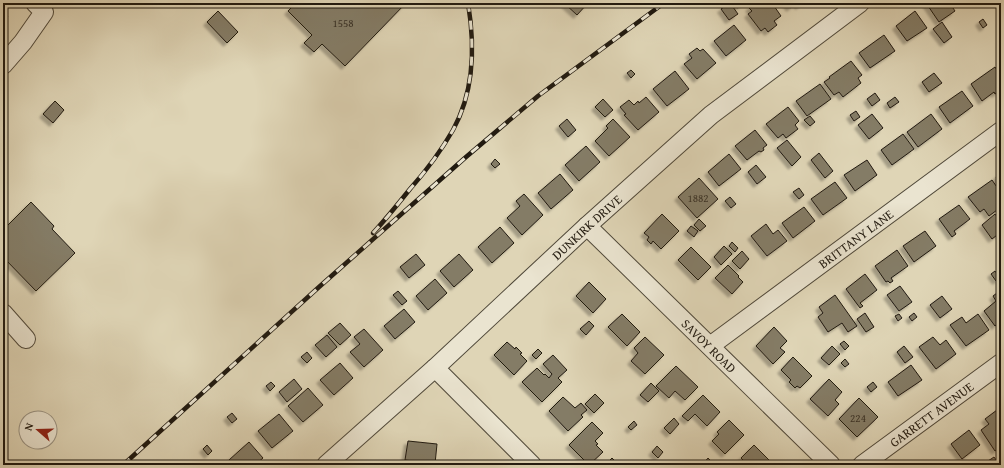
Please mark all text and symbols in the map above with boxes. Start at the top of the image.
house number: 1558 [332,15,354,31]
street label: DUNKIRK DRIVE [547,189,626,264]
house number: 1882 [687,190,709,206]
street label: BRITTANY LANE [814,204,897,273]
street label: SAVOY ROAD [677,314,741,377]
street label: GARRETT AVENUE [885,377,978,451]
north arrow [18,410,58,450]
house number: 224 [850,410,866,426]
text: N [20,420,38,433]

